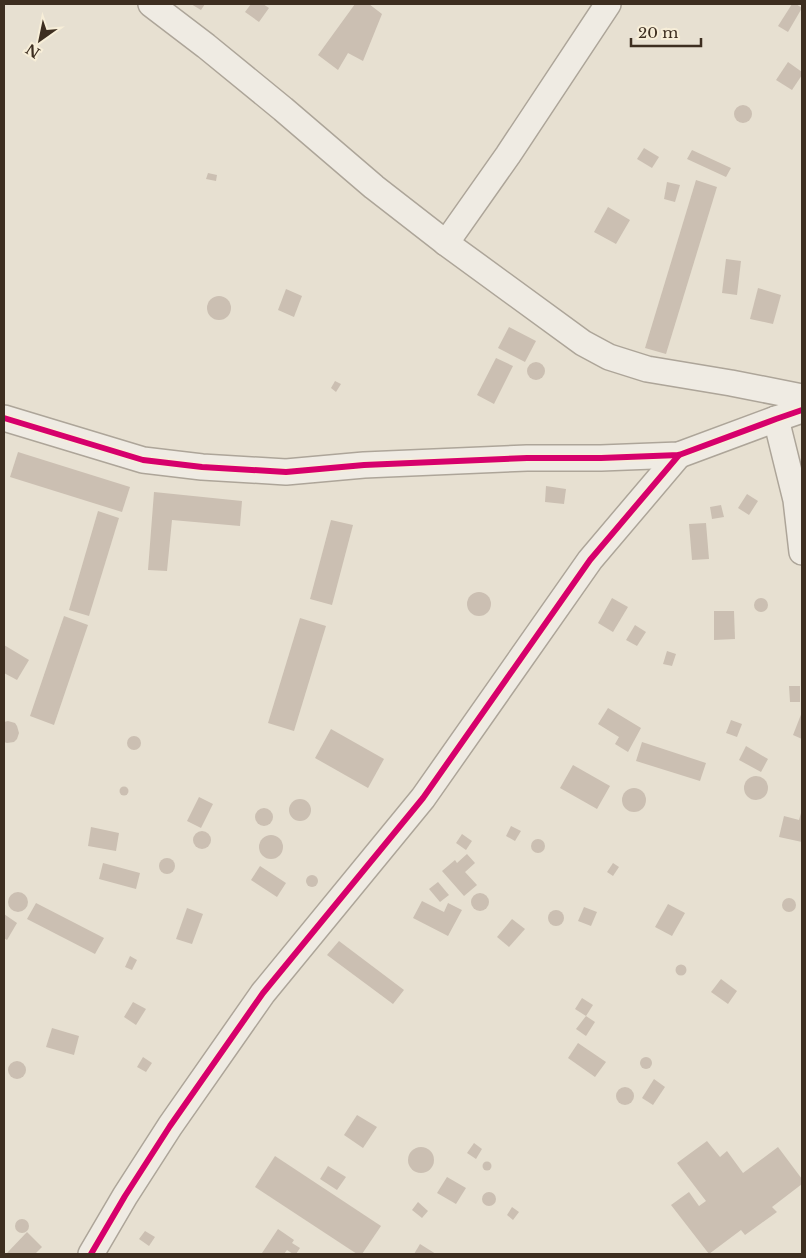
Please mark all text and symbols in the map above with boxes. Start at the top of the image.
north arrow [15,15,65,65]
scale bar [631,15,701,47]
text: 20 m [638,23,678,42]
text: N [22,40,43,62]

